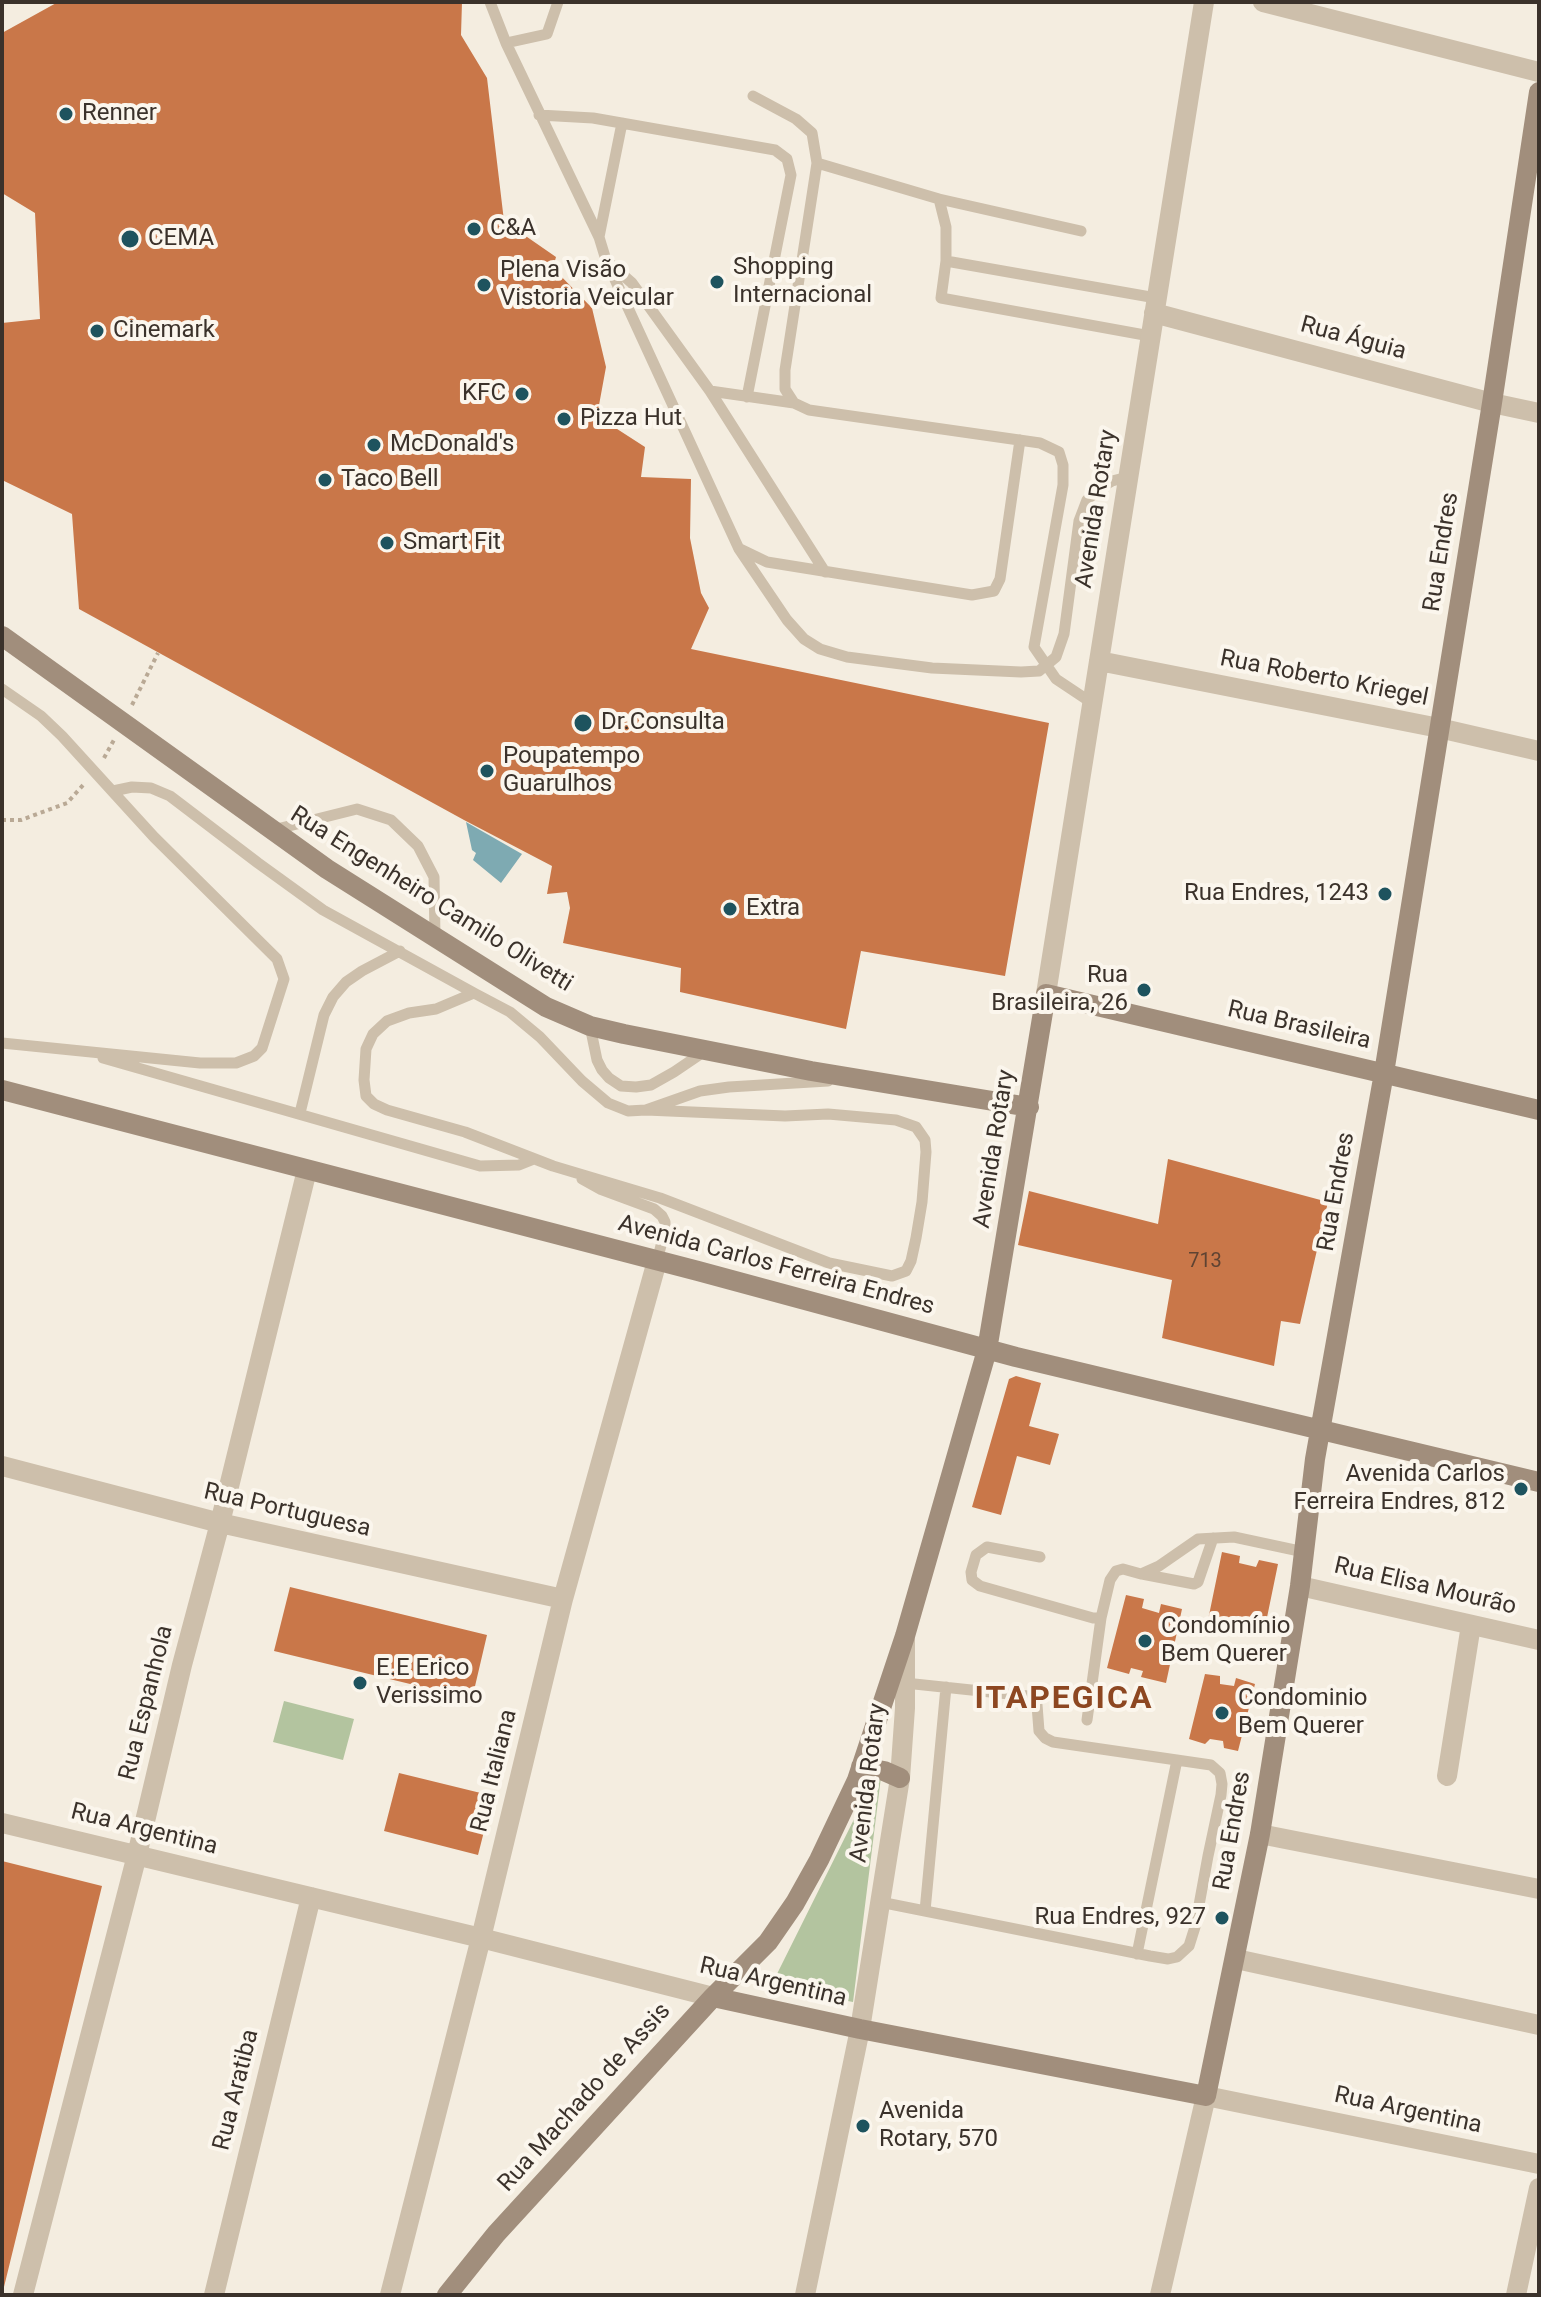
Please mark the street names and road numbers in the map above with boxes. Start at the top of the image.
street label: Rua Águia [1297,311,1409,367]
street label: Avenida Rotary [1070,428,1124,590]
street label: Rua Endres [1418,490,1466,614]
street label: Rua Roberto Kriegel [1217,645,1431,713]
street label: Rua Engenheiro Camilo Olivetti [284,801,578,999]
street label: Rua Brasileira [1225,996,1373,1056]
street label: Avenida Rotary [968,1068,1022,1230]
street label: Rua Endres [1312,1130,1362,1254]
street label: Avenida Carlos Ferreira Endres [615,1210,937,1322]
street label: Rua Portuguesa [201,1478,373,1544]
street label: Rua Elisa Mourão [1331,1552,1519,1622]
street label: Rua Espanhola [114,1623,180,1783]
street label: Avenida Rotary [845,1702,893,1864]
street label: Rua Italiana [466,1707,524,1835]
street label: Rua Endres [1208,1769,1258,1893]
street label: Rua Argentina [68,1798,220,1862]
street label: Rua Argentina [697,1952,849,2014]
street label: Rua Machado de Assis [493,1998,677,2198]
street label: Rua Aratiba [208,2027,266,2153]
street label: Rua Argentina [1332,2081,1484,2141]

